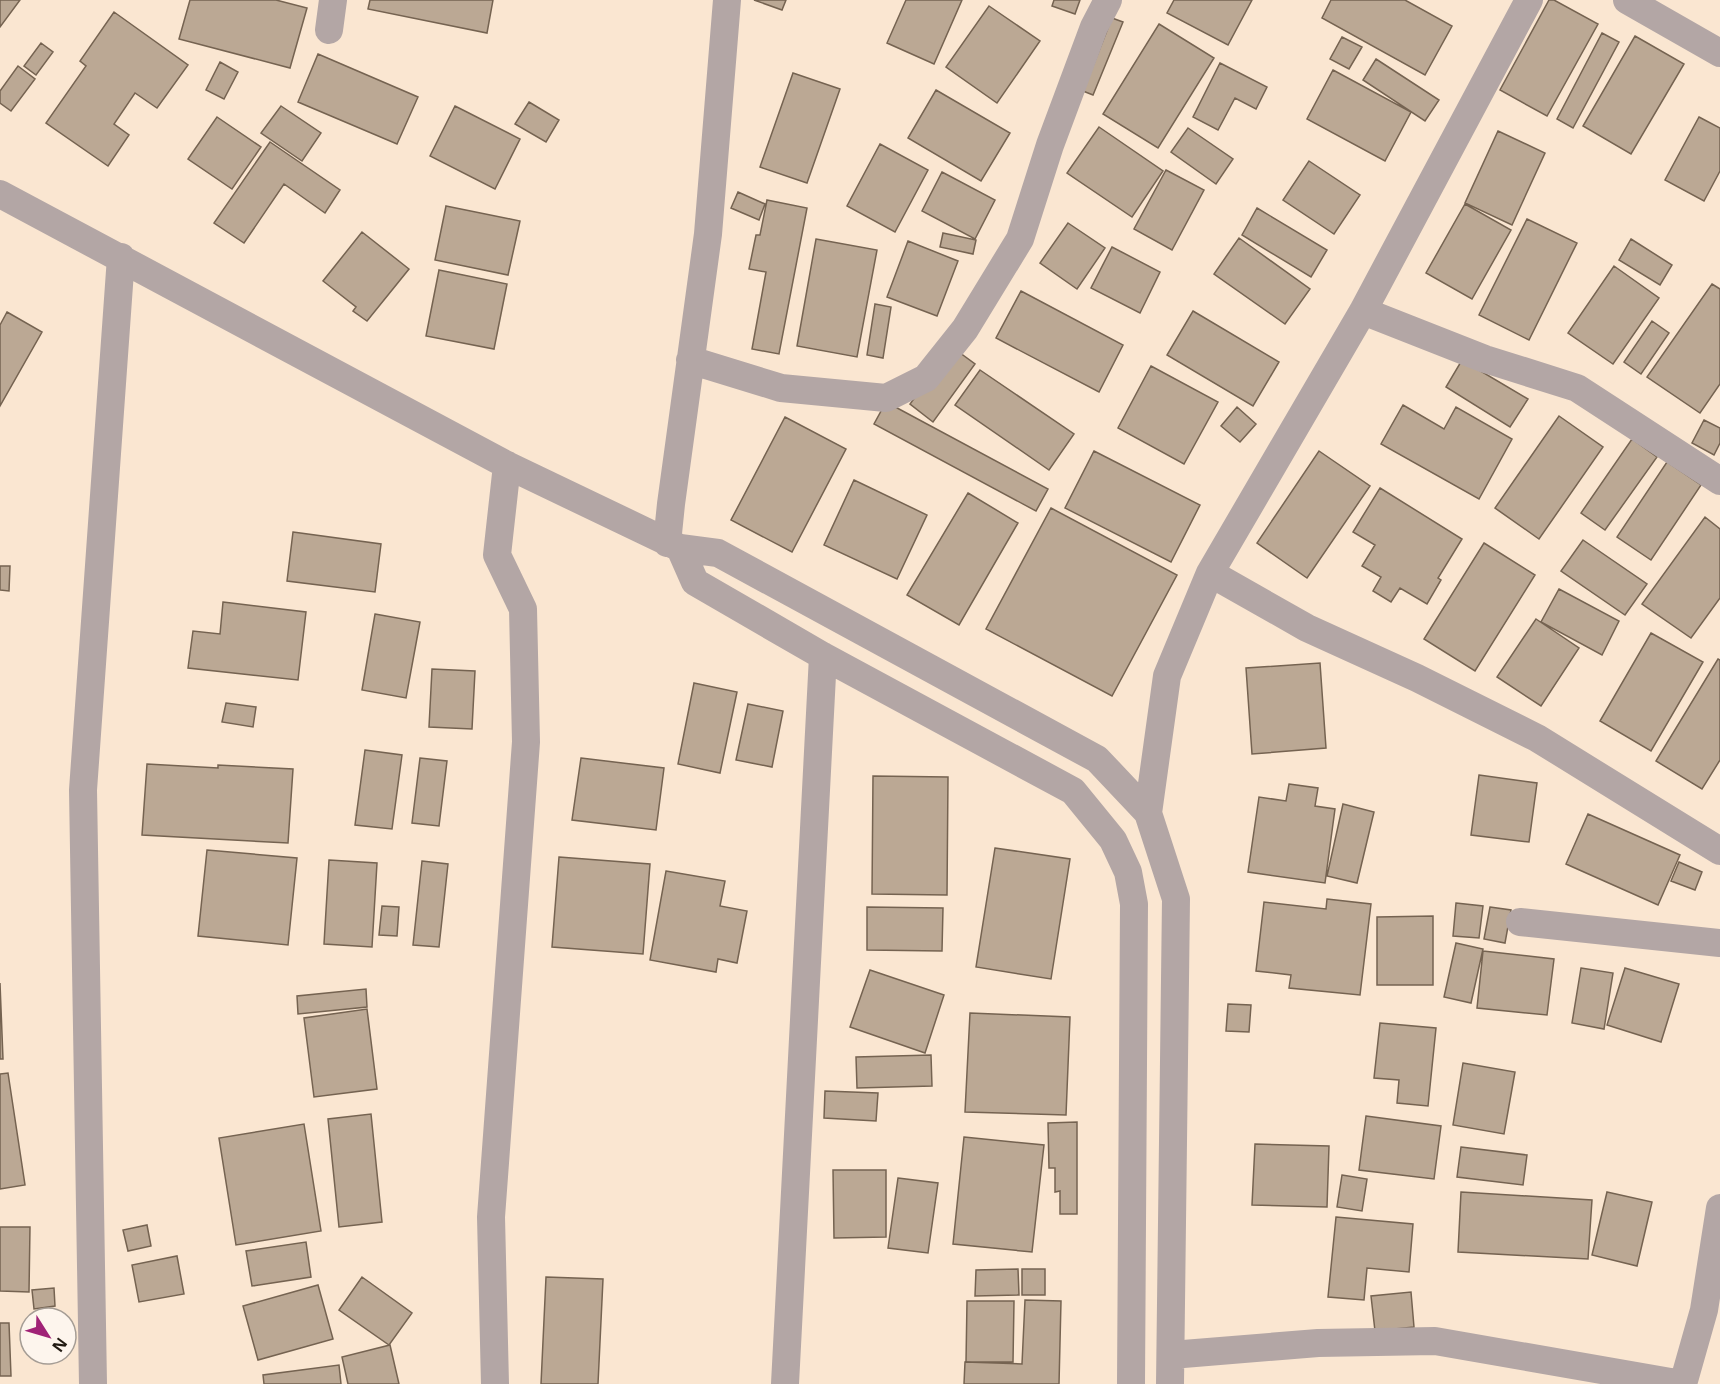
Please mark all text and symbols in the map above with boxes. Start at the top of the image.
north arrow [18,1306,78,1366]
text: N [47,1333,73,1357]

